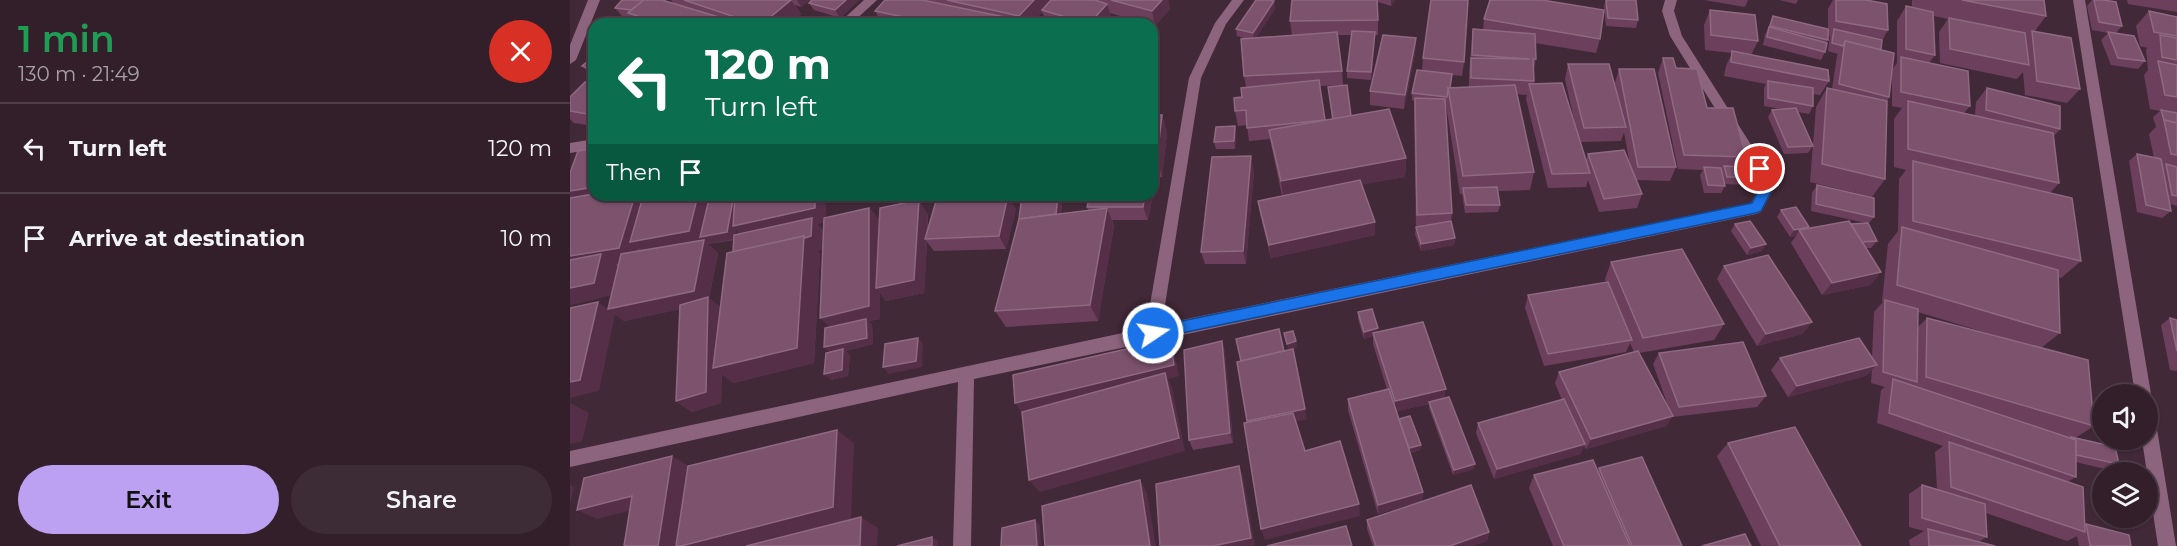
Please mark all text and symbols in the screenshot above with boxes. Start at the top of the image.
text: 1 min [18,17,115,61]
button: close [489,20,552,83]
text: 120 m [705,38,831,90]
icon: left [606,42,684,120]
text: 130 m · 21:49 [18,62,140,86]
text: Turn left [705,90,818,123]
icon: left [18,132,51,165]
text: Turn left [69,135,167,162]
text: 120 m [488,135,552,162]
pin [1734,143,1785,194]
icon: arrive [1743,152,1776,185]
icon: arrive [674,156,707,189]
text: Then [606,159,662,186]
icon: arrive [18,222,51,255]
text: Arrive at destination [69,225,305,252]
text: 10 m [500,225,552,252]
position arrow [1121,301,1185,365]
map controls [2092,384,2158,528]
button: sound [2092,384,2158,450]
button: layers [2092,462,2158,528]
button: Exit [18,465,279,534]
button: Share [291,465,552,534]

